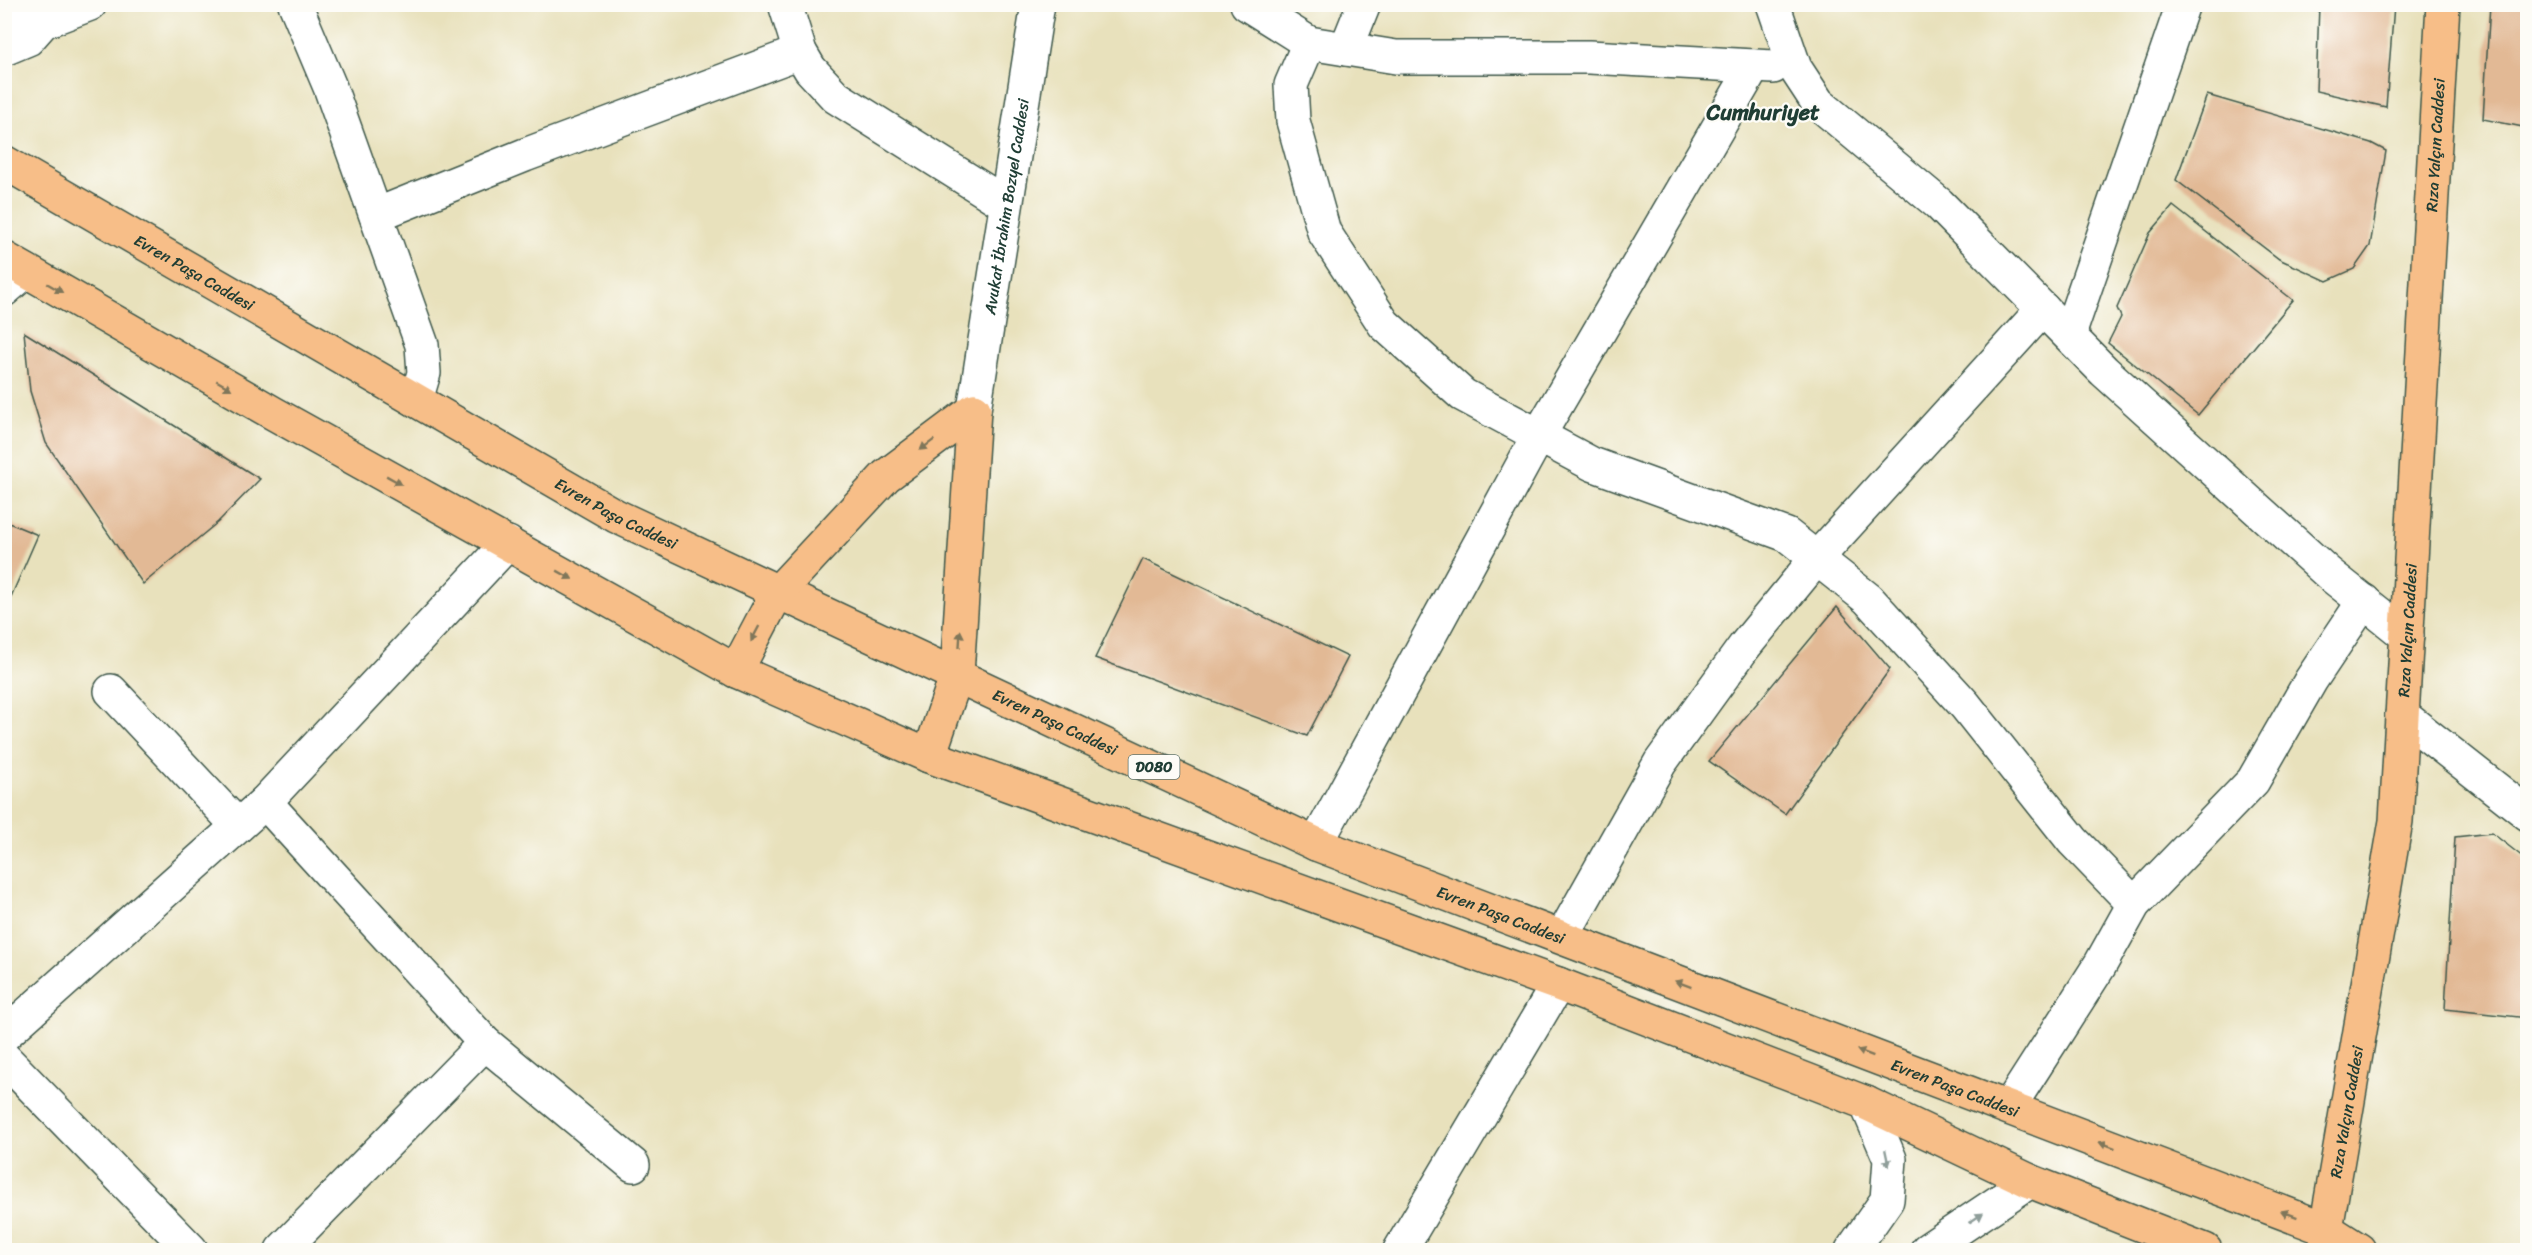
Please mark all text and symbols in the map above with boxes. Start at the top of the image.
street label: Rıza Yalçın Caddesi [2417,77,2453,213]
district label: Cumhuriyet [1705,93,1820,132]
street label: Avukat İbrahim Bozyel Caddesi [975,96,1037,318]
street label: Evren Paşa Caddesi [129,226,261,319]
one-way arrow [47,283,64,293]
one-way arrow [216,380,233,390]
one-way arrow [920,439,936,451]
street label: Evren Paşa Caddesi [549,469,683,558]
one-way arrow [386,475,403,485]
street label: Rıza Yalçın Caddesi [2389,562,2425,698]
one-way arrow [556,570,573,580]
one-way arrow [751,625,761,643]
one-way arrow [955,630,964,649]
street label: Evren Paşa Caddesi [988,680,1123,764]
road number: D080 [1128,755,1180,779]
street label: Evren Paşa Caddesi [1433,877,1570,952]
one-way arrow [1674,978,1692,988]
street label: Rıza Yalçın Caddesi [2321,1043,2372,1180]
one-way arrow [1856,1048,1874,1058]
street label: Evren Paşa Caddesi [1887,1050,2024,1126]
one-way arrow [2097,1139,2115,1149]
one-way arrow [1883,1148,1892,1167]
one-way arrow [2279,1209,2297,1219]
one-way arrow [1967,1212,1983,1224]

